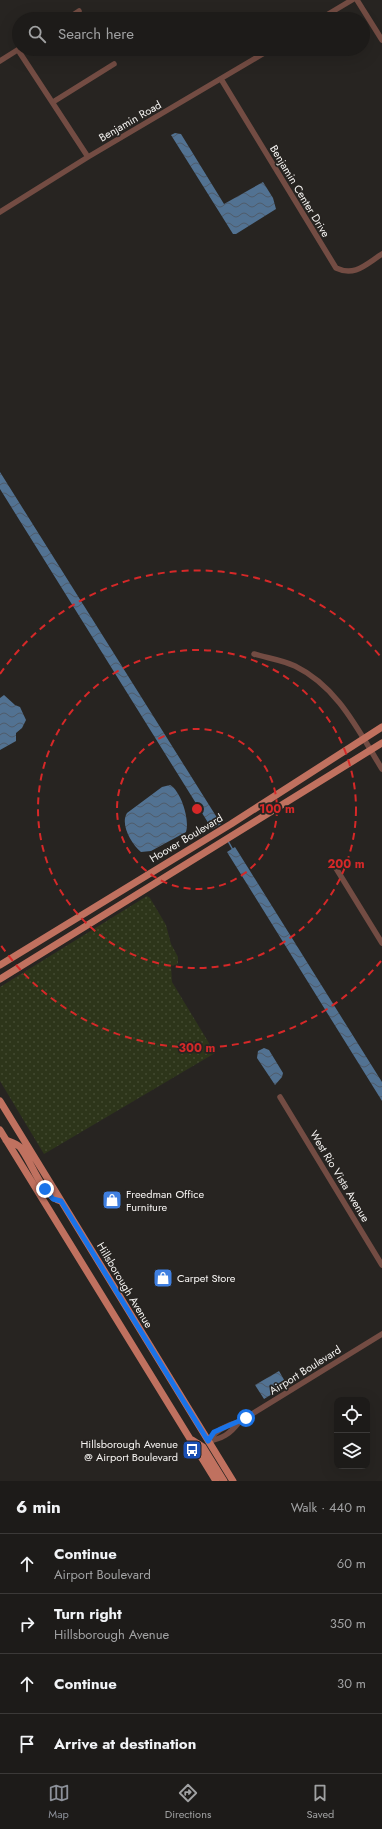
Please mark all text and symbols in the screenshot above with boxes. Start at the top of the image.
search box [12,12,370,56]
icon: search [26,23,48,45]
text: Search here [58,23,134,45]
street label: Benjamin Road [96,97,164,145]
street label: Benjamin Center Drive [266,142,334,240]
text: 100 m [259,800,295,818]
centre of rings [190,802,204,816]
street label: Hoover Boulevard [146,810,226,866]
text: 200 m [327,855,365,873]
text: 300 m [179,1039,216,1057]
street label: West Rio Vista Avenue [306,1127,374,1225]
route end [36,1180,54,1198]
place label: Freedman Office Furniture [126,1186,205,1215]
shop icon: Freedman Office Furniture [101,1189,123,1211]
street label: Hillsborough Avenue [93,1239,157,1331]
shop icon: Carpet Store [152,1267,174,1289]
place label: Carpet Store [177,1270,236,1286]
street label: Airport Boulevard [266,1341,344,1399]
map controls [334,1397,370,1469]
button: locate [334,1397,370,1433]
route start [237,1409,255,1427]
button: layers [334,1433,370,1469]
place label: Hillsborough Avenue @ Airport Boulevard [81,1436,178,1465]
bus stop icon: Hillsborough Avenue @ Airport Boulevard [181,1439,203,1461]
text: 6 min [16,1495,61,1519]
text: Walk · 440 m [291,1498,366,1517]
text: Continue [54,1543,117,1565]
icon: ahead [16,1553,38,1575]
text: 60 m [337,1554,366,1573]
text: Airport Boulevard [54,1565,151,1584]
text: Turn right [54,1603,122,1625]
icon: right [16,1613,38,1635]
text: 350 m [330,1614,366,1633]
text: Hillsborough Avenue [54,1625,169,1644]
icon: ahead [16,1673,38,1695]
text: Continue [54,1673,117,1695]
text: 30 m [337,1674,366,1693]
icon: arrive [16,1733,38,1755]
text: Arrive at destination [54,1733,196,1755]
tab: Map [48,1782,70,1822]
tab: Directions [165,1782,211,1822]
tab: Saved [307,1782,334,1822]

